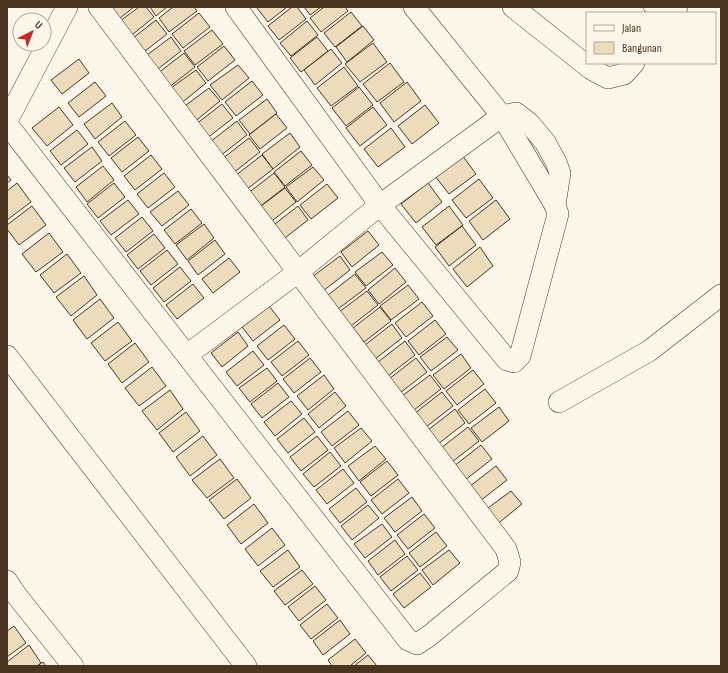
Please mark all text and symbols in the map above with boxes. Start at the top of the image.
north arrow [12,12,52,52]
legend [586,12,716,64]
text: U [32,18,45,32]
text: Jalan [621,21,641,36]
text: Bangunan [622,41,662,56]

